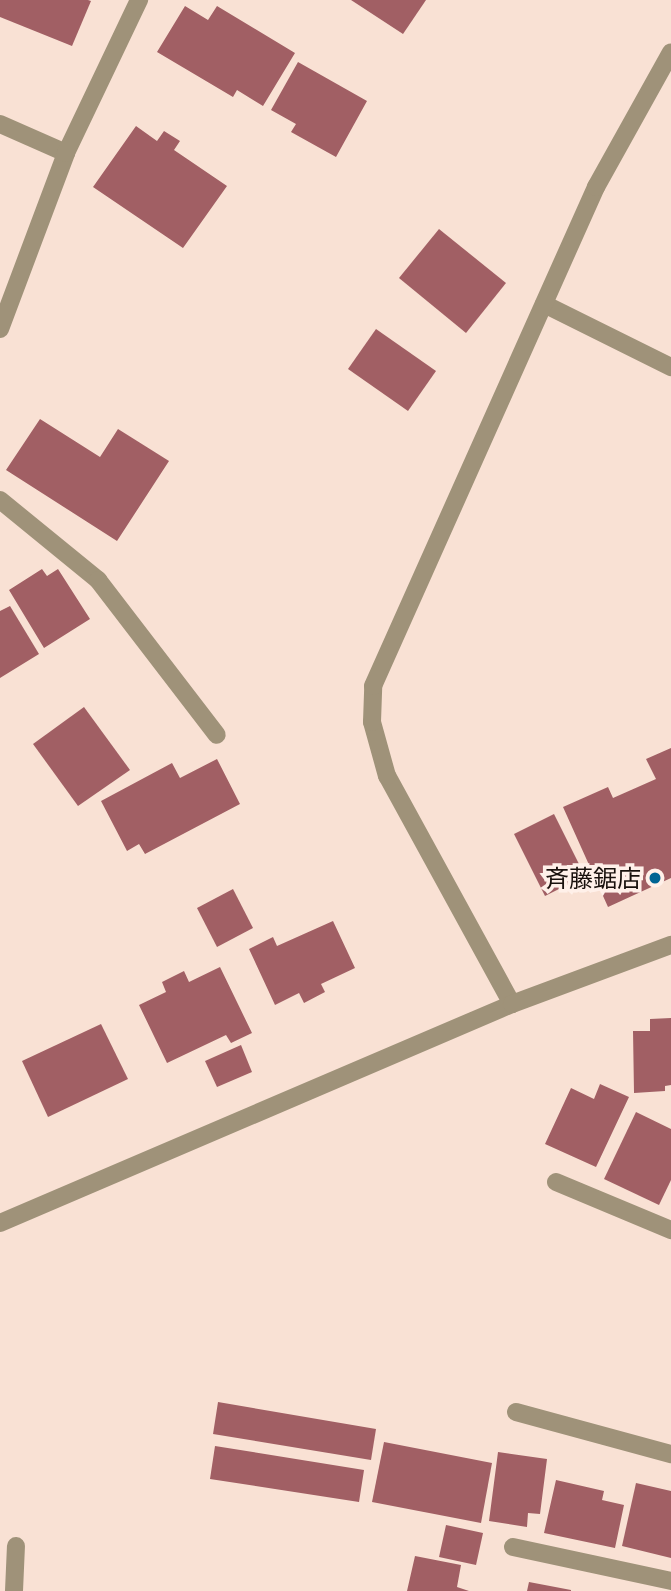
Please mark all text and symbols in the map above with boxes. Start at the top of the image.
place label: 斉藤鋸店 [545,864,641,892]
marker: 斉藤鋸店 [647,870,663,886]

